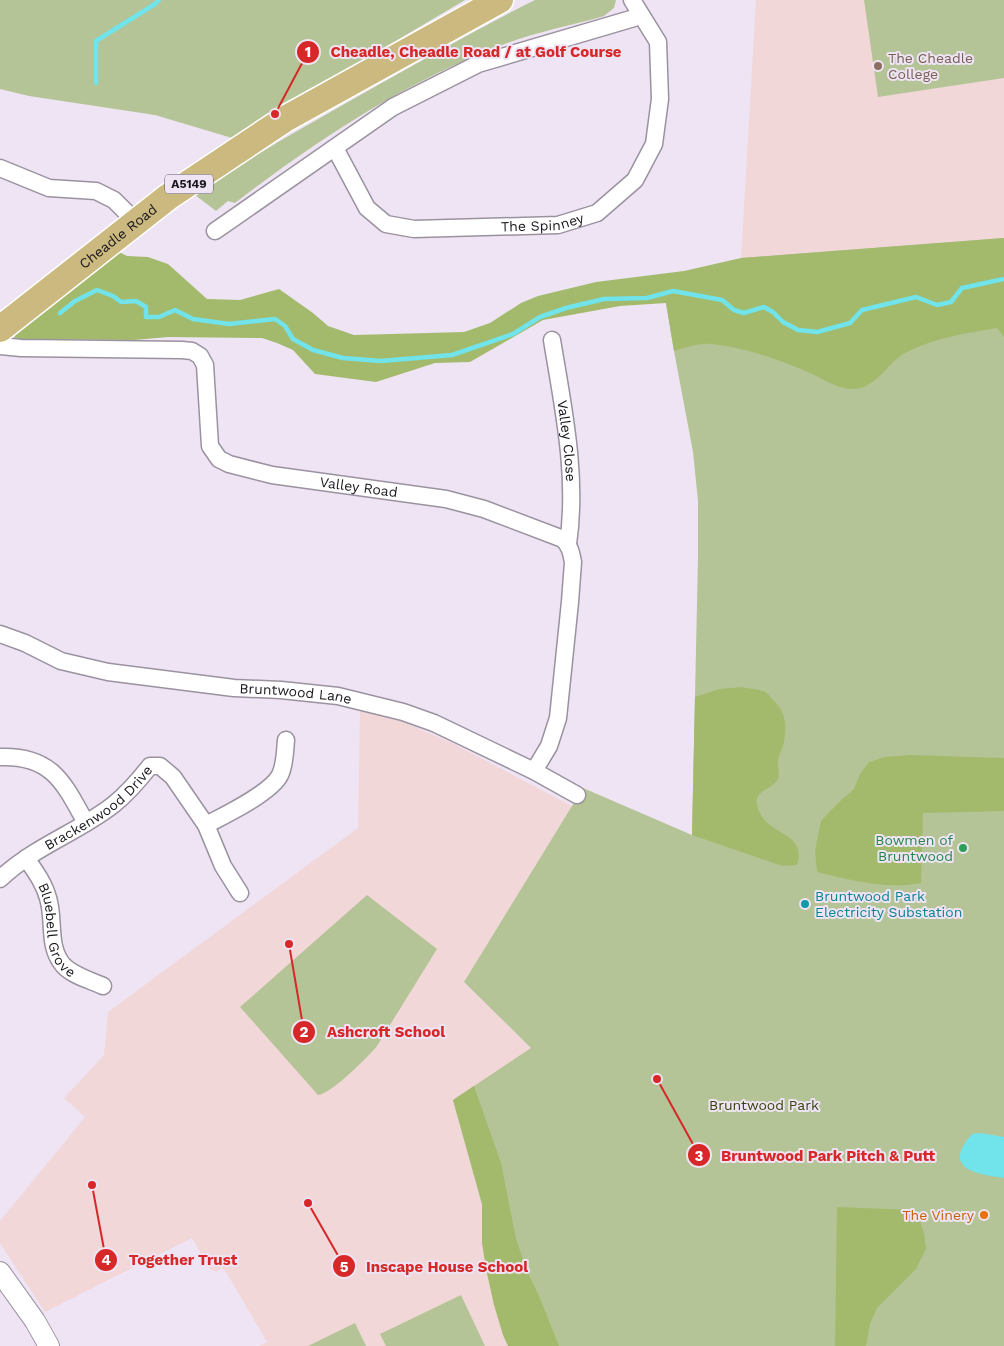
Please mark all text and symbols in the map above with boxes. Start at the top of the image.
callout: Cheadle, Cheadle Road / at Golf Course [295,37,631,67]
text: 1 [305,43,311,61]
text: Cheadle, Cheadle Road / at Golf Course [330,43,622,61]
place label: The Cheadle College [888,50,973,82]
marker: The Cheadle College [872,60,884,72]
road number: A5149 [165,174,213,193]
street label: Cheadle Road [76,201,160,272]
street label: The Spinney [501,209,586,235]
street label: Valley Close [554,399,579,482]
street label: Valley Road [319,474,399,500]
street label: Bruntwood Lane [239,680,353,707]
street label: Brackenwood Drive [42,762,155,853]
place label: Bowmen of Bruntwood [875,832,953,864]
marker: Bowmen of Bruntwood [957,842,969,854]
street label: Bluebell Grove [35,880,78,980]
place label: Bruntwood Park Electricity Substation [815,888,962,920]
marker: Bruntwood Park Electricity Substation [799,898,811,910]
callout: Ashcroft School [292,1017,455,1047]
text: 2 [300,1023,309,1041]
text: Ashcroft School [327,1023,445,1041]
park label: Bruntwood Park [709,1097,819,1113]
callout: Bruntwood Park Pitch & Putt [686,1140,946,1170]
text: 3 [695,1147,704,1165]
text: Bruntwood Park Pitch & Putt [721,1147,936,1165]
place label: The Vinery [902,1207,975,1223]
marker: The Vinery [978,1209,990,1221]
callout: Together Trust [94,1245,248,1275]
text: 4 [101,1251,111,1269]
text: Together Trust [129,1251,238,1269]
callout: Inscape House School [331,1251,538,1281]
text: 5 [340,1258,349,1276]
text: Inscape House School [366,1258,528,1276]

